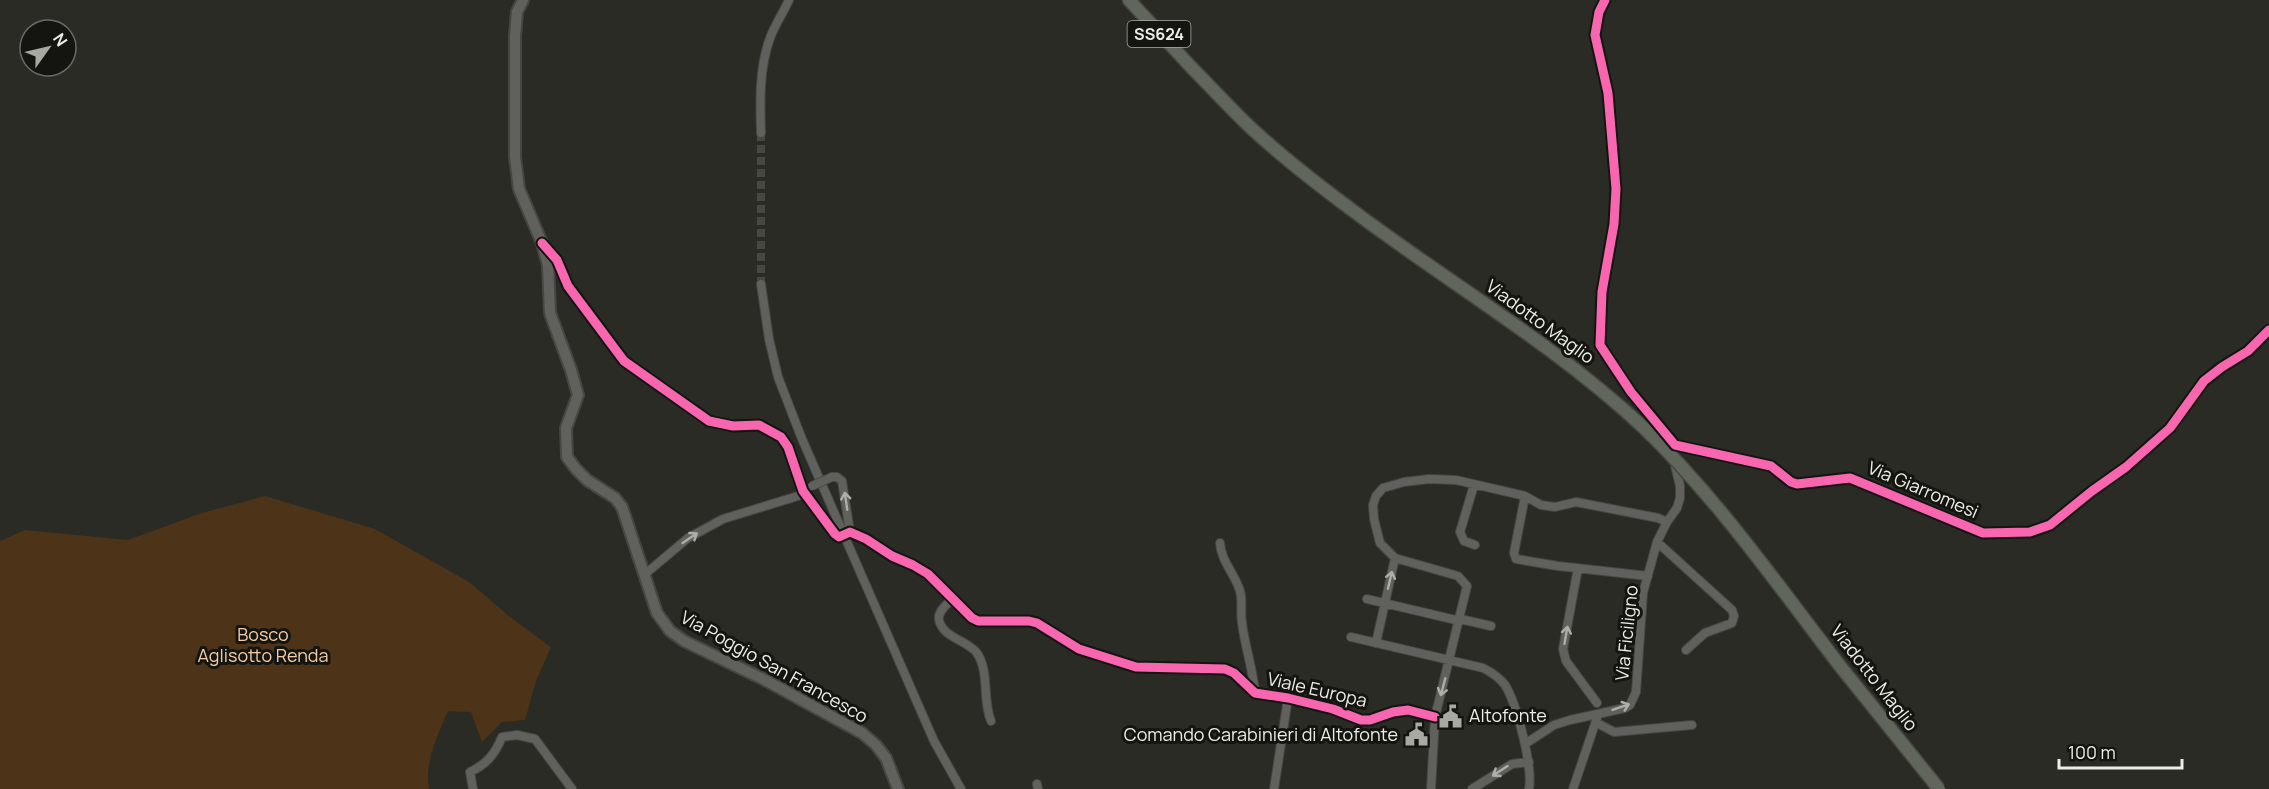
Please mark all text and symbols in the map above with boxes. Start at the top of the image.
north arrow [18,18,78,78]
road number: SS624 [1128,21,1190,47]
text: N [48,29,73,51]
street label: Viadotto Maglio [1482,274,1600,369]
street label: Via Giarromesi [1864,455,1982,523]
one-way arrow [840,491,851,511]
one-way arrow [681,532,698,545]
one-way arrow [1384,571,1396,590]
street label: Via Ficiligno [1609,584,1643,682]
street label: Via Poggio San Francesco [677,605,872,728]
street label: Viadotto Maglio [1826,619,1924,735]
park label: Bosco Aglisotto Renda [197,622,329,667]
one-way arrow [1561,625,1572,645]
street label: Viale Europa [1265,666,1369,712]
one-way arrow [1437,677,1448,696]
one-way arrow [1611,701,1630,712]
public building icon: Altofonte [1438,703,1464,729]
place label: Altofonte [1469,703,1547,727]
place label: Comando Carabinieri di Altofonte [1124,722,1398,746]
public building icon: Comando Carabinieri di Altofonte [1403,722,1429,748]
scale bar [2059,732,2182,770]
text: 100 m [2068,740,2116,764]
one-way arrow [1491,765,1508,778]

